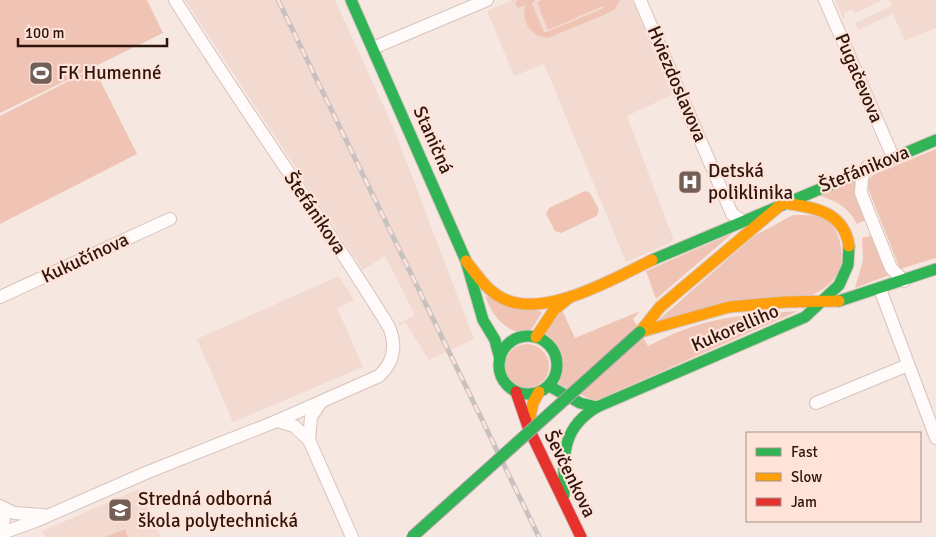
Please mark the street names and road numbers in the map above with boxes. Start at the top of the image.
street label: Hviezdoslavova [642,22,712,146]
street label: Pugačevova [829,30,889,126]
street label: Staničná [408,103,458,177]
street label: Štefánikova [815,139,913,198]
street label: Štefánikova [278,166,352,259]
street label: Kukučínova [38,227,132,289]
street label: Kukorelliho [688,299,782,357]
street label: Ševčenkova [539,426,602,522]

